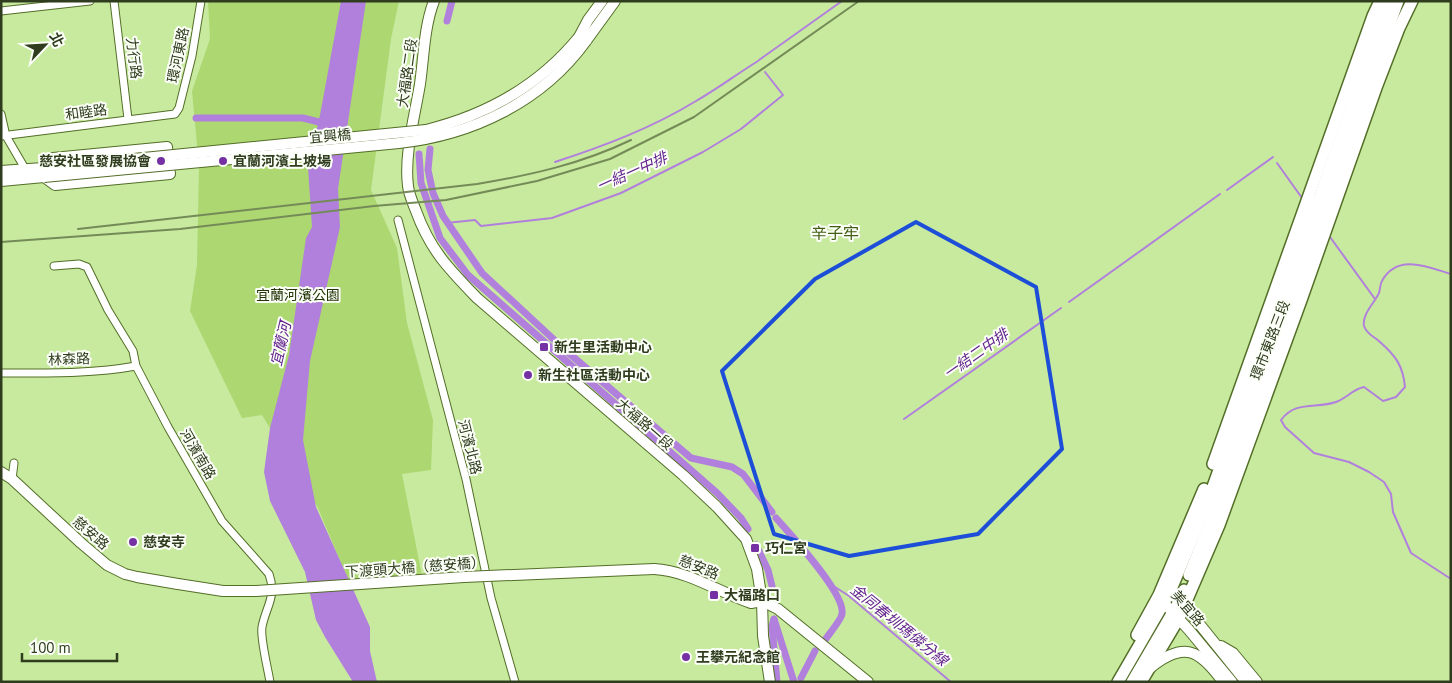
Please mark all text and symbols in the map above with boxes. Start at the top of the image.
north arrow [20,20,70,70]
street label: 環河東路 [163,26,193,84]
text: 北 [46,29,68,50]
street label: 力行路 [123,36,145,80]
street label: 大福路二段 [393,37,421,109]
street label: 和睦路 [64,100,108,124]
street label: 宜興橋 [308,125,352,147]
water label: 一結一中排 [594,147,672,195]
place label: 慈安社區發展協會 [39,152,151,170]
place label: 宜蘭河濱土坡場 [233,152,331,170]
marker: 慈安社區發展協會 [155,155,167,167]
marker: 宜蘭河濱土坡場 [217,155,229,167]
district label: 辛子牢 [811,223,859,243]
park label: 宜蘭河濱公園 [256,286,340,304]
street label: 環市東路三段 [1247,298,1293,382]
water label: 宜蘭河 [266,317,296,368]
water label: 一結二中排 [940,323,1014,383]
place label: 新生里活動中心 [554,338,652,356]
marker: 新生里活動中心 [538,341,550,353]
street label: 林森路 [48,349,90,369]
place label: 新生社區活動中心 [538,366,650,384]
marker: 新生社區活動中心 [522,369,534,381]
street label: 大福路一段 [613,394,677,454]
street label: 河濱北路 [454,418,486,476]
street label: 河濱南路 [176,425,220,483]
street label: 慈安路 [69,512,113,554]
place label: 慈安寺 [143,533,185,551]
marker: 慈安寺 [127,536,139,548]
place label: 巧仁宮 [765,539,807,557]
marker: 巧仁宮 [749,542,761,554]
street label: 慈安路 [676,551,722,583]
street label: 下渡頭大橋（慈安橋） [345,553,485,581]
water label: 金同春圳瑪僯分線 [847,579,953,671]
place label: 大福路口 [724,586,780,604]
street label: 美宜路 [1167,586,1209,630]
marker: 大福路口 [708,589,720,601]
scale bar [22,630,118,662]
text: 100 m [30,638,71,657]
place label: 王攀元紀念館 [696,648,780,666]
marker: 王攀元紀念館 [680,651,692,663]

